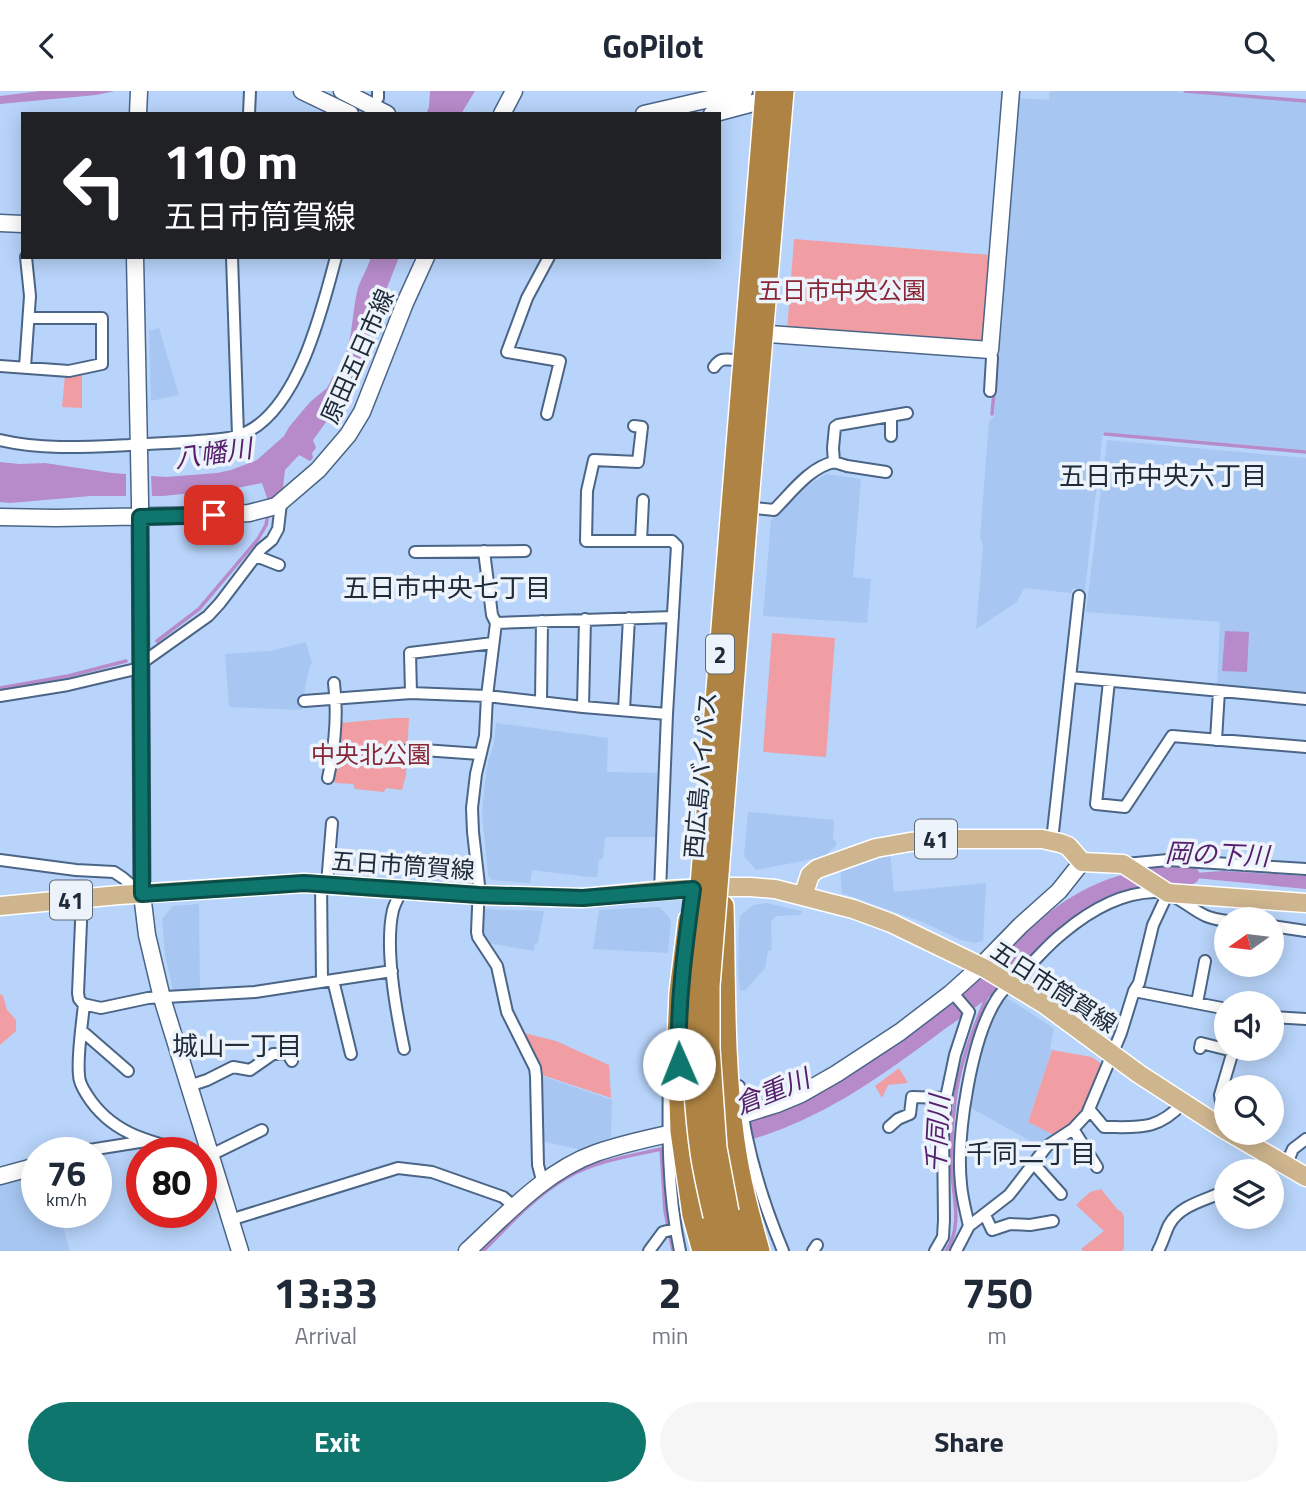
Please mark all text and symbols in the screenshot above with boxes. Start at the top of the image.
text: GoPilot [603,22,703,70]
icon: back [28,27,66,65]
icon: search [1240,27,1278,65]
text: 110 m [164,123,298,198]
icon: left [49,140,140,231]
text: 五日市筒賀線 [164,192,356,240]
park label: 五日市中央公園 [758,272,926,308]
street label: 原田五日市線 [311,283,403,429]
water label: 八幡川 [172,428,257,478]
district label: 五日市中央六丁目 [1059,456,1267,495]
pin [184,485,244,545]
icon: arrive [195,496,233,534]
district label: 五日市中央七丁目 [343,568,551,607]
road number: 2 [706,635,734,673]
street label: 西広島バイパス [675,690,725,860]
park label: 中央北公園 [311,736,431,772]
road number: 41 [915,819,957,859]
water label: 岡の下川 [1164,833,1273,875]
street label: 五日市筒賀線 [330,842,476,888]
road number: 41 [50,881,92,919]
north arrow [1214,907,1284,977]
map controls [1214,907,1284,1229]
street label: 五日市筒賀線 [984,933,1124,1041]
button: sound [1214,991,1284,1061]
district label: 城山一丁目 [172,1026,302,1065]
position arrow [642,1027,716,1101]
water label: 倉重川 [729,1057,818,1124]
button: search [1214,1075,1284,1145]
water label: 千同川 [915,1091,959,1174]
district label: 千同二丁目 [966,1134,1096,1173]
speed limit sign: 80 [126,1137,217,1228]
text: 76 [47,1146,86,1200]
button: layers [1214,1159,1284,1229]
text: km/h [46,1186,87,1213]
text: 13:33 [273,1260,378,1324]
text: 2 [658,1260,682,1324]
text: 750 [962,1260,1032,1324]
text: Arrival [295,1318,357,1353]
text: min [652,1318,688,1353]
text: m [988,1318,1007,1353]
button: Exit [28,1402,646,1482]
button: Share [660,1402,1278,1482]

